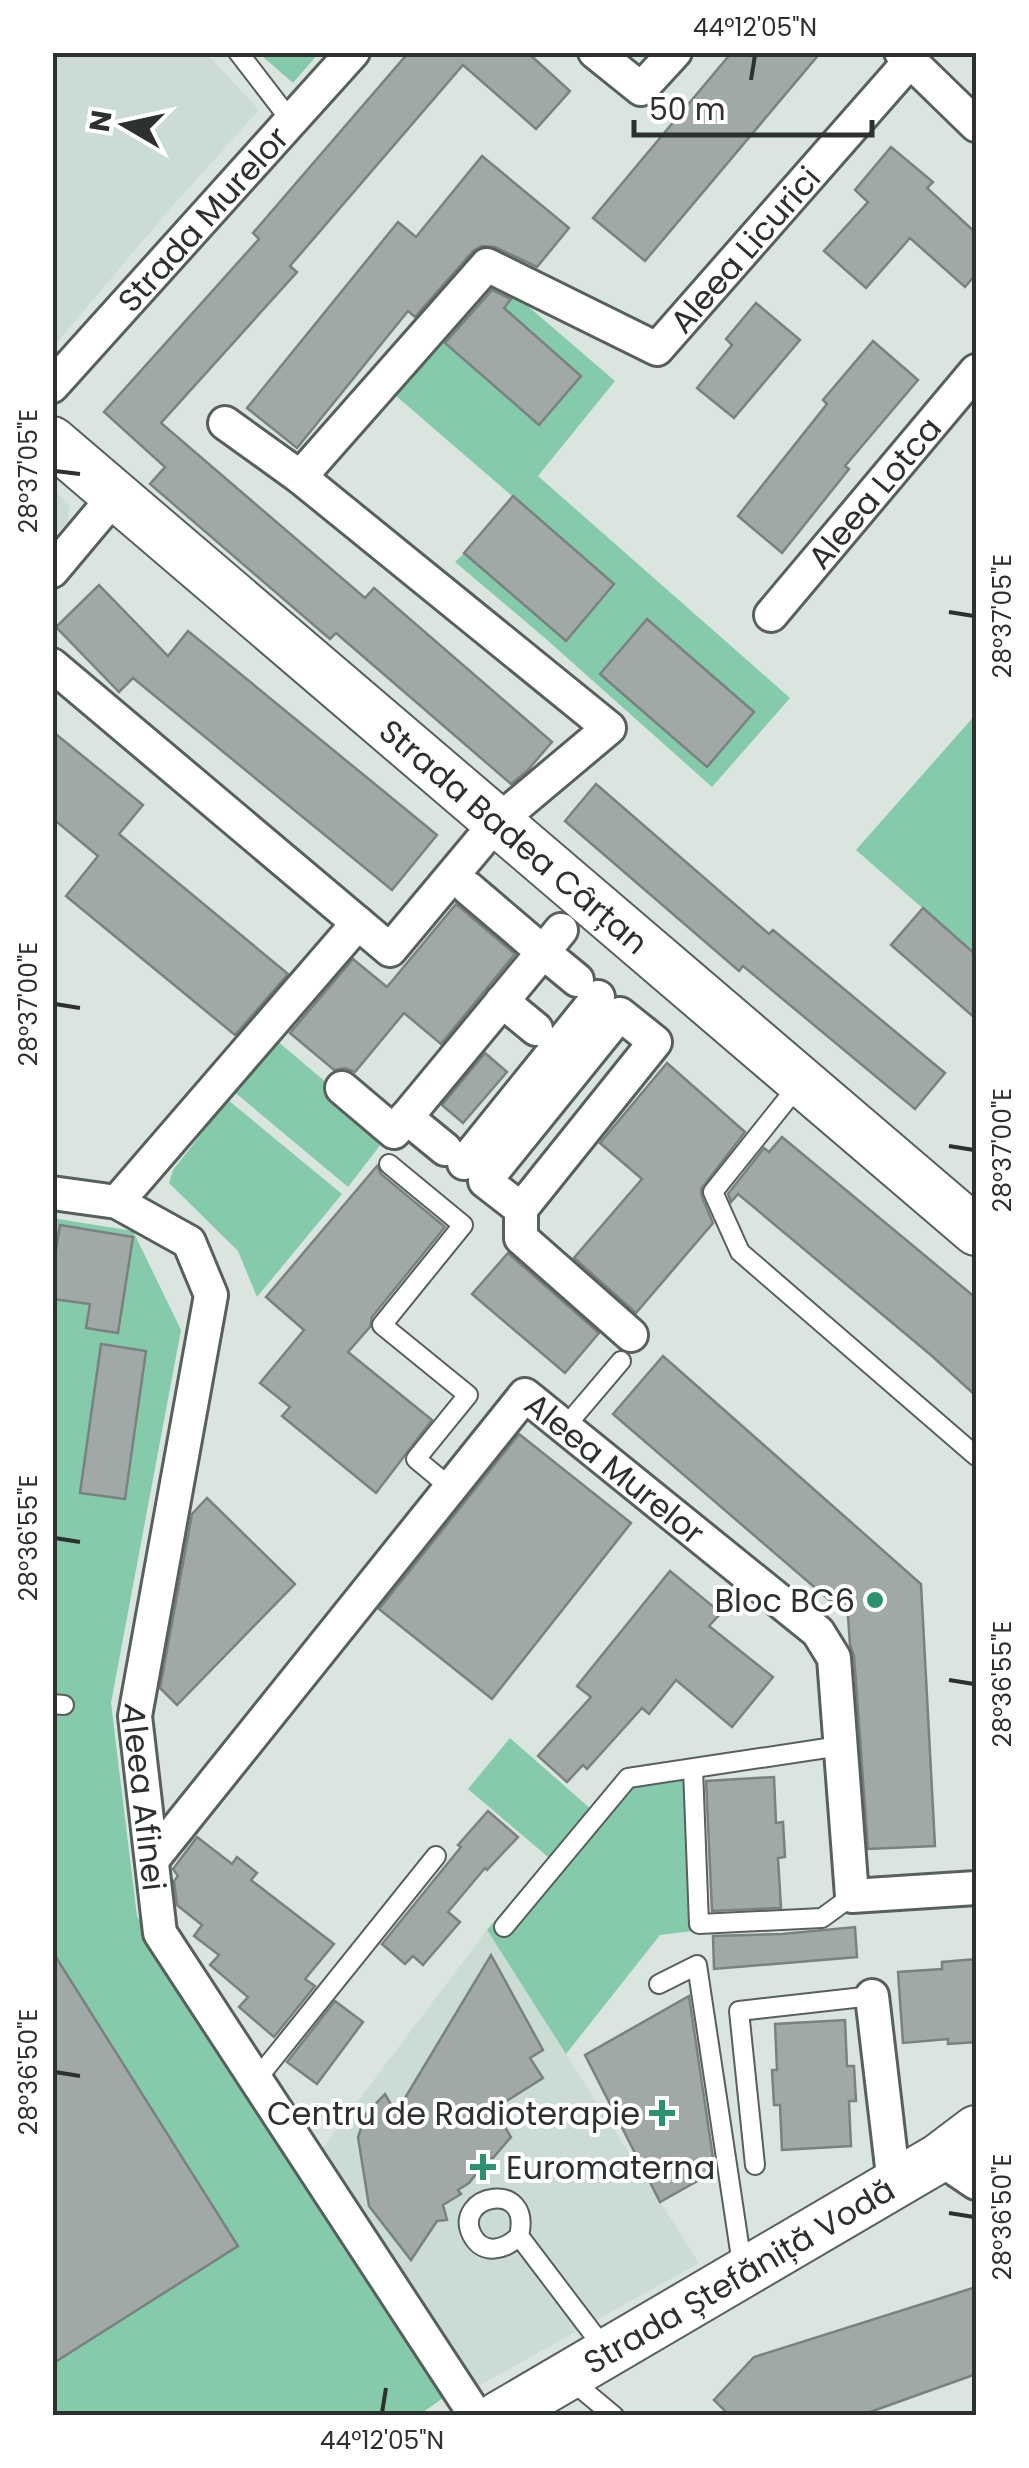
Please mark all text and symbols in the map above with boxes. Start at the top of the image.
text: 44°12'05"N [693,10,817,45]
north arrow [75,75,175,175]
scale bar [634,75,872,137]
text: 50 m [649,88,726,131]
text: N [80,108,122,135]
street label: Strada Murelor [107,116,298,322]
street label: Aleea Licurici [659,156,830,342]
street label: Aleea Lotca [797,407,951,578]
text: 28°37'05"E [11,409,46,533]
text: 28°37'05"E [985,554,1020,678]
street label: Strada Badea Cârțan [370,708,658,964]
text: 28°37'00"E [11,942,46,1066]
text: 28°37'00"E [985,1088,1020,1212]
street label: Aleea Murelor [516,1381,715,1554]
text: 28°36'55"E [11,1475,46,1601]
place label: Bloc BC6 [714,1578,855,1623]
marker: Bloc BC6 [864,1589,886,1611]
text: 28°36'55"E [985,1621,1020,1747]
street label: Aleea Afinei [111,1700,177,1893]
text: 28°36'50"E [11,2009,46,2135]
place label: Centru de Radioterapie [267,2091,640,2136]
marker: Centru de Radioterapie [649,2100,675,2126]
place label: Euromaterna [506,2145,715,2190]
marker: Euromaterna [470,2154,496,2180]
text: 28°36'50"E [985,2154,1020,2280]
street label: Strada Ștefăniță Vodă [575,2166,903,2384]
text: 44°12'05"N [320,2423,444,2458]

